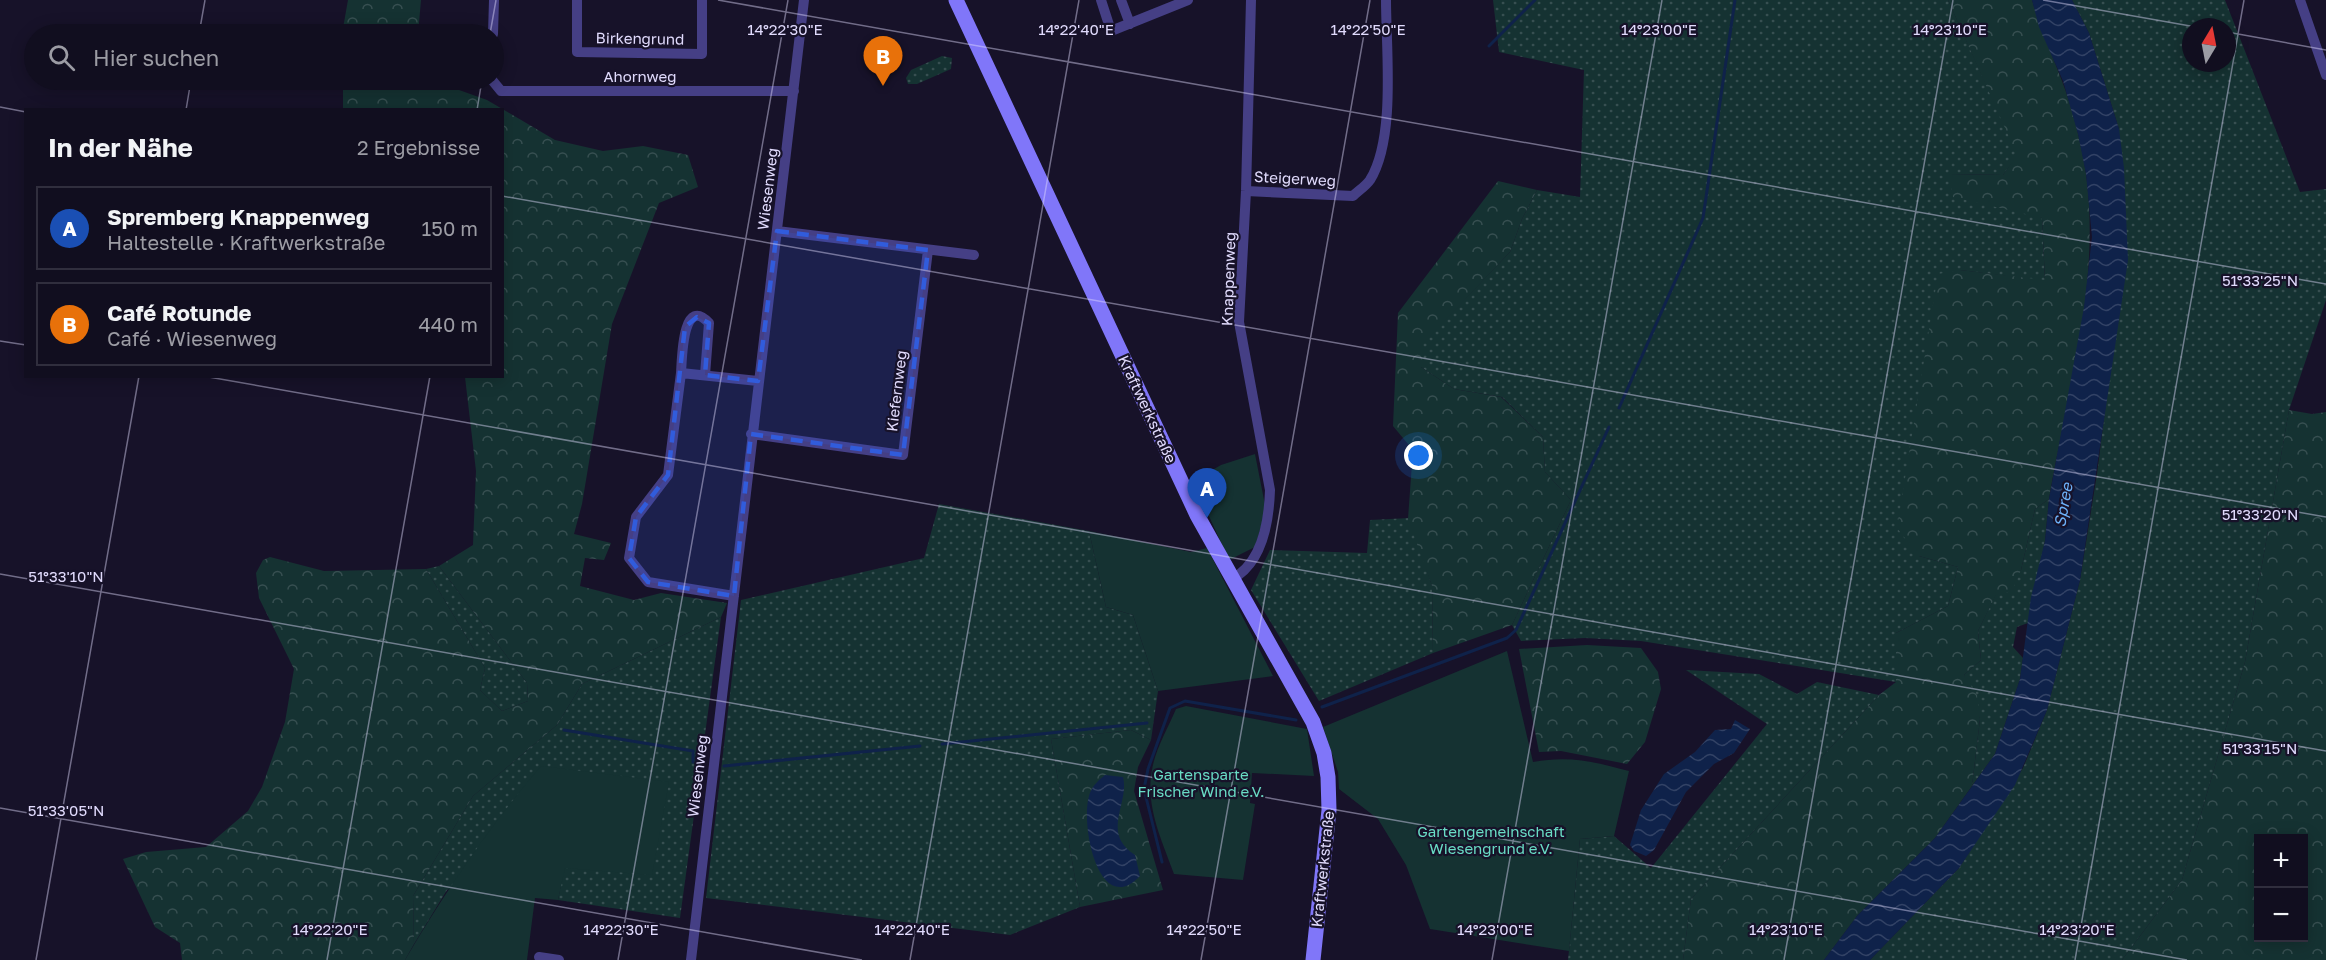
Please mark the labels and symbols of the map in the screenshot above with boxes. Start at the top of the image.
north arrow [2182,18,2236,72]
text: 14°22'30"E [747,20,823,38]
text: 14°22'40"E [1038,20,1114,38]
text: 14°22'50"E [1330,20,1406,38]
text: 14°23'00"E [1621,20,1697,38]
text: 14°23'10"E [1913,20,1987,38]
street label: Birkengrund [596,28,684,48]
pin: B [864,36,902,86]
street label: Ahornweg [603,67,677,85]
street label: Wiesenweg [753,147,781,231]
street label: Steigerweg [1254,167,1336,189]
street label: Knappenweg [1217,232,1239,326]
text: 51°33'25"N [2222,271,2298,289]
street label: Kiefernweg [882,349,910,433]
street label: Kraftwerkstraße [1115,352,1181,466]
your location [1404,441,1433,470]
pin: A [1188,468,1226,518]
water label: Spree [2049,480,2077,529]
text: 51°33'20"N [2222,505,2298,523]
text: 51°33'10"N [28,567,104,585]
street label: Wiesenweg [683,734,711,818]
text: 51°33'15"N [2223,739,2297,757]
park label: Gartensparte Frischer Wind e.V. [1137,765,1265,800]
text: 51°33'05"N [28,801,104,819]
street label: Kraftwerkstraße [1307,810,1337,928]
park label: Gartengemeinschaft Wiesengrund e.V. [1417,822,1565,857]
text: 14°22'20"E [292,920,368,938]
text: 14°22'30"E [583,920,659,938]
text: 14°22'40"E [874,920,950,938]
text: 14°22'50"E [1166,920,1242,938]
text: 14°23'00"E [1457,920,1533,938]
text: 14°23'10"E [1749,920,1823,938]
text: 14°23'20"E [2039,920,2115,938]

